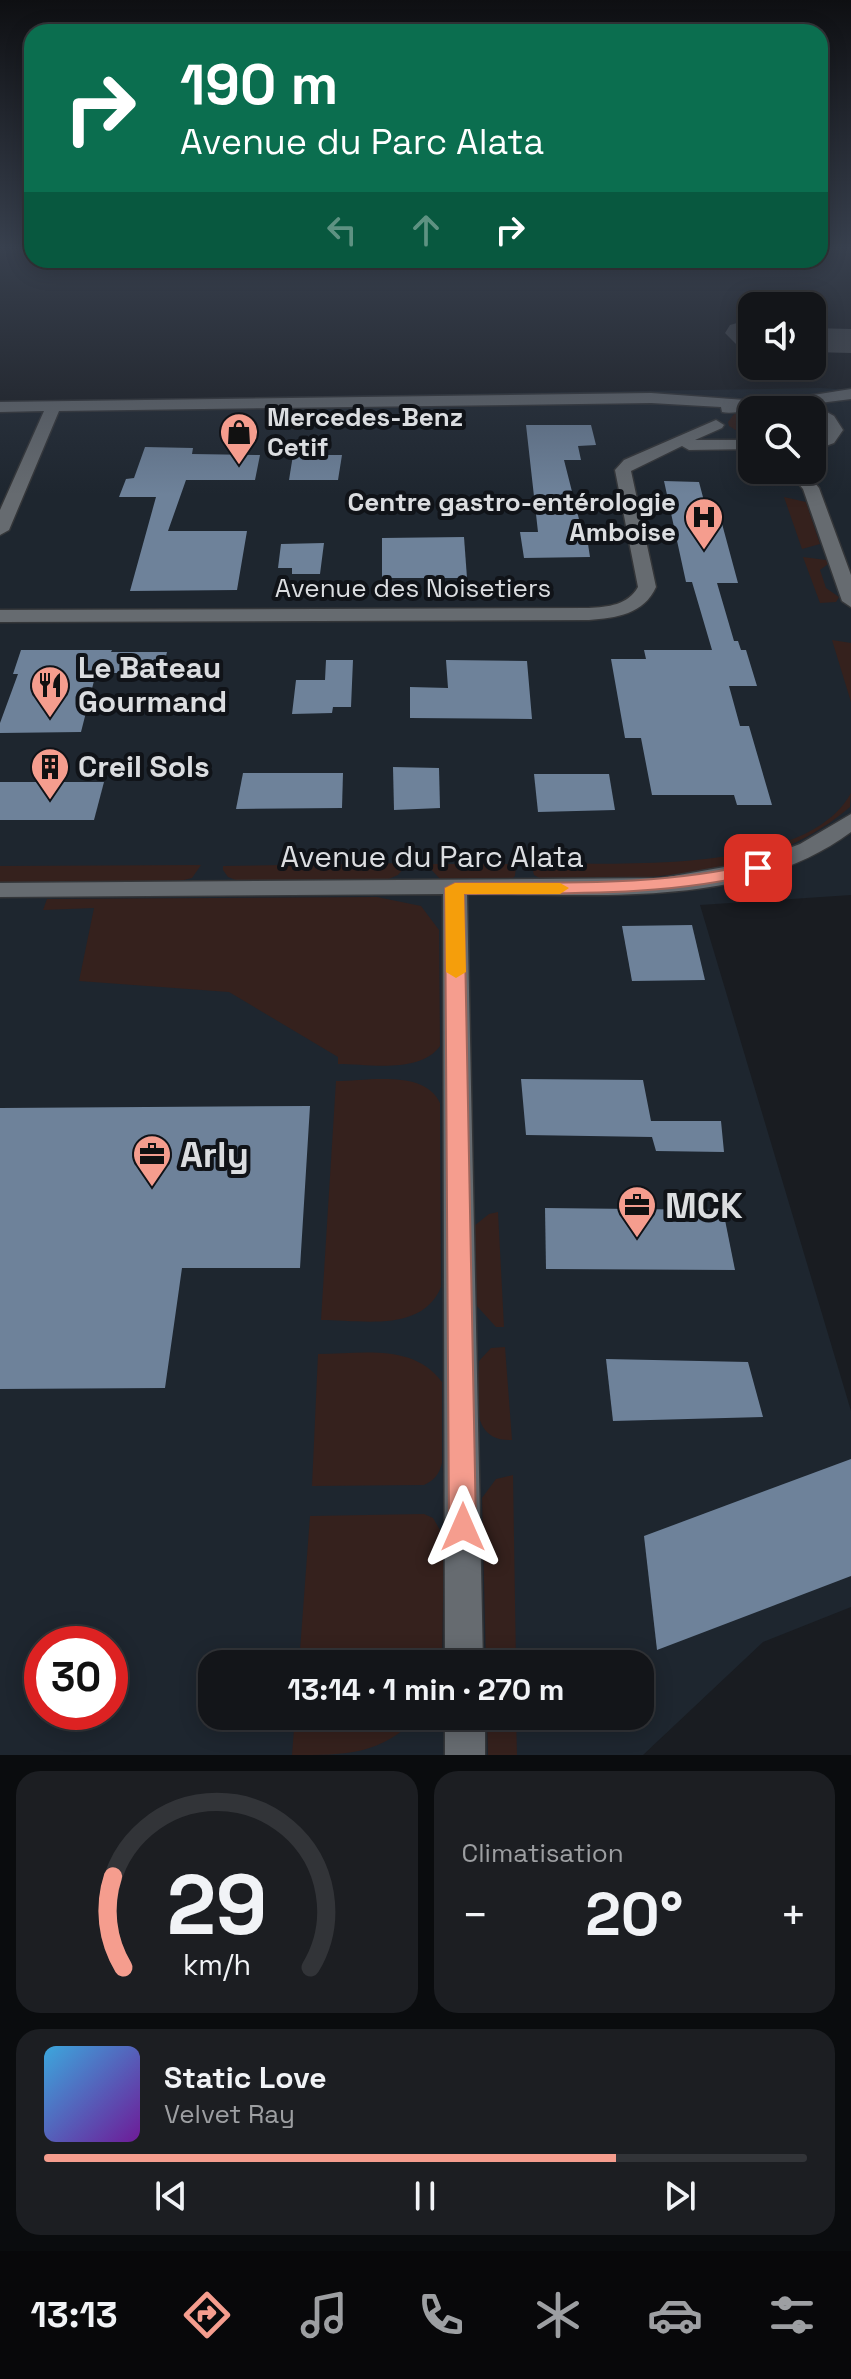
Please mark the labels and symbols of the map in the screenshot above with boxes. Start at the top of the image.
place label: Mercedes-Benz Cetif [267,400,463,464]
shop icon: Mercedes-Benz Cetif [218,411,260,466]
place label: Centre gastro-entérologie Amboise [347,485,676,549]
hospital icon: Centre gastro-entérologie Amboise [683,496,725,551]
street label: Avenue des Noisetiers [275,571,551,605]
place label: Le Bateau Gourmand [78,648,227,721]
restaurant icon: Le Bateau Gourmand [29,664,71,719]
building icon: Creil Sols [29,746,71,801]
place label: Creil Sols [78,747,210,786]
pin [724,834,792,902]
street label: Avenue du Parc Alata [280,837,584,876]
place label: Arly [180,1132,249,1178]
office icon: Arly [131,1133,173,1188]
place label: MCK [665,1183,743,1229]
office icon: MCK [616,1184,658,1239]
position arrow [421,1485,505,1569]
speed limit sign: 30 [24,1626,128,1730]

